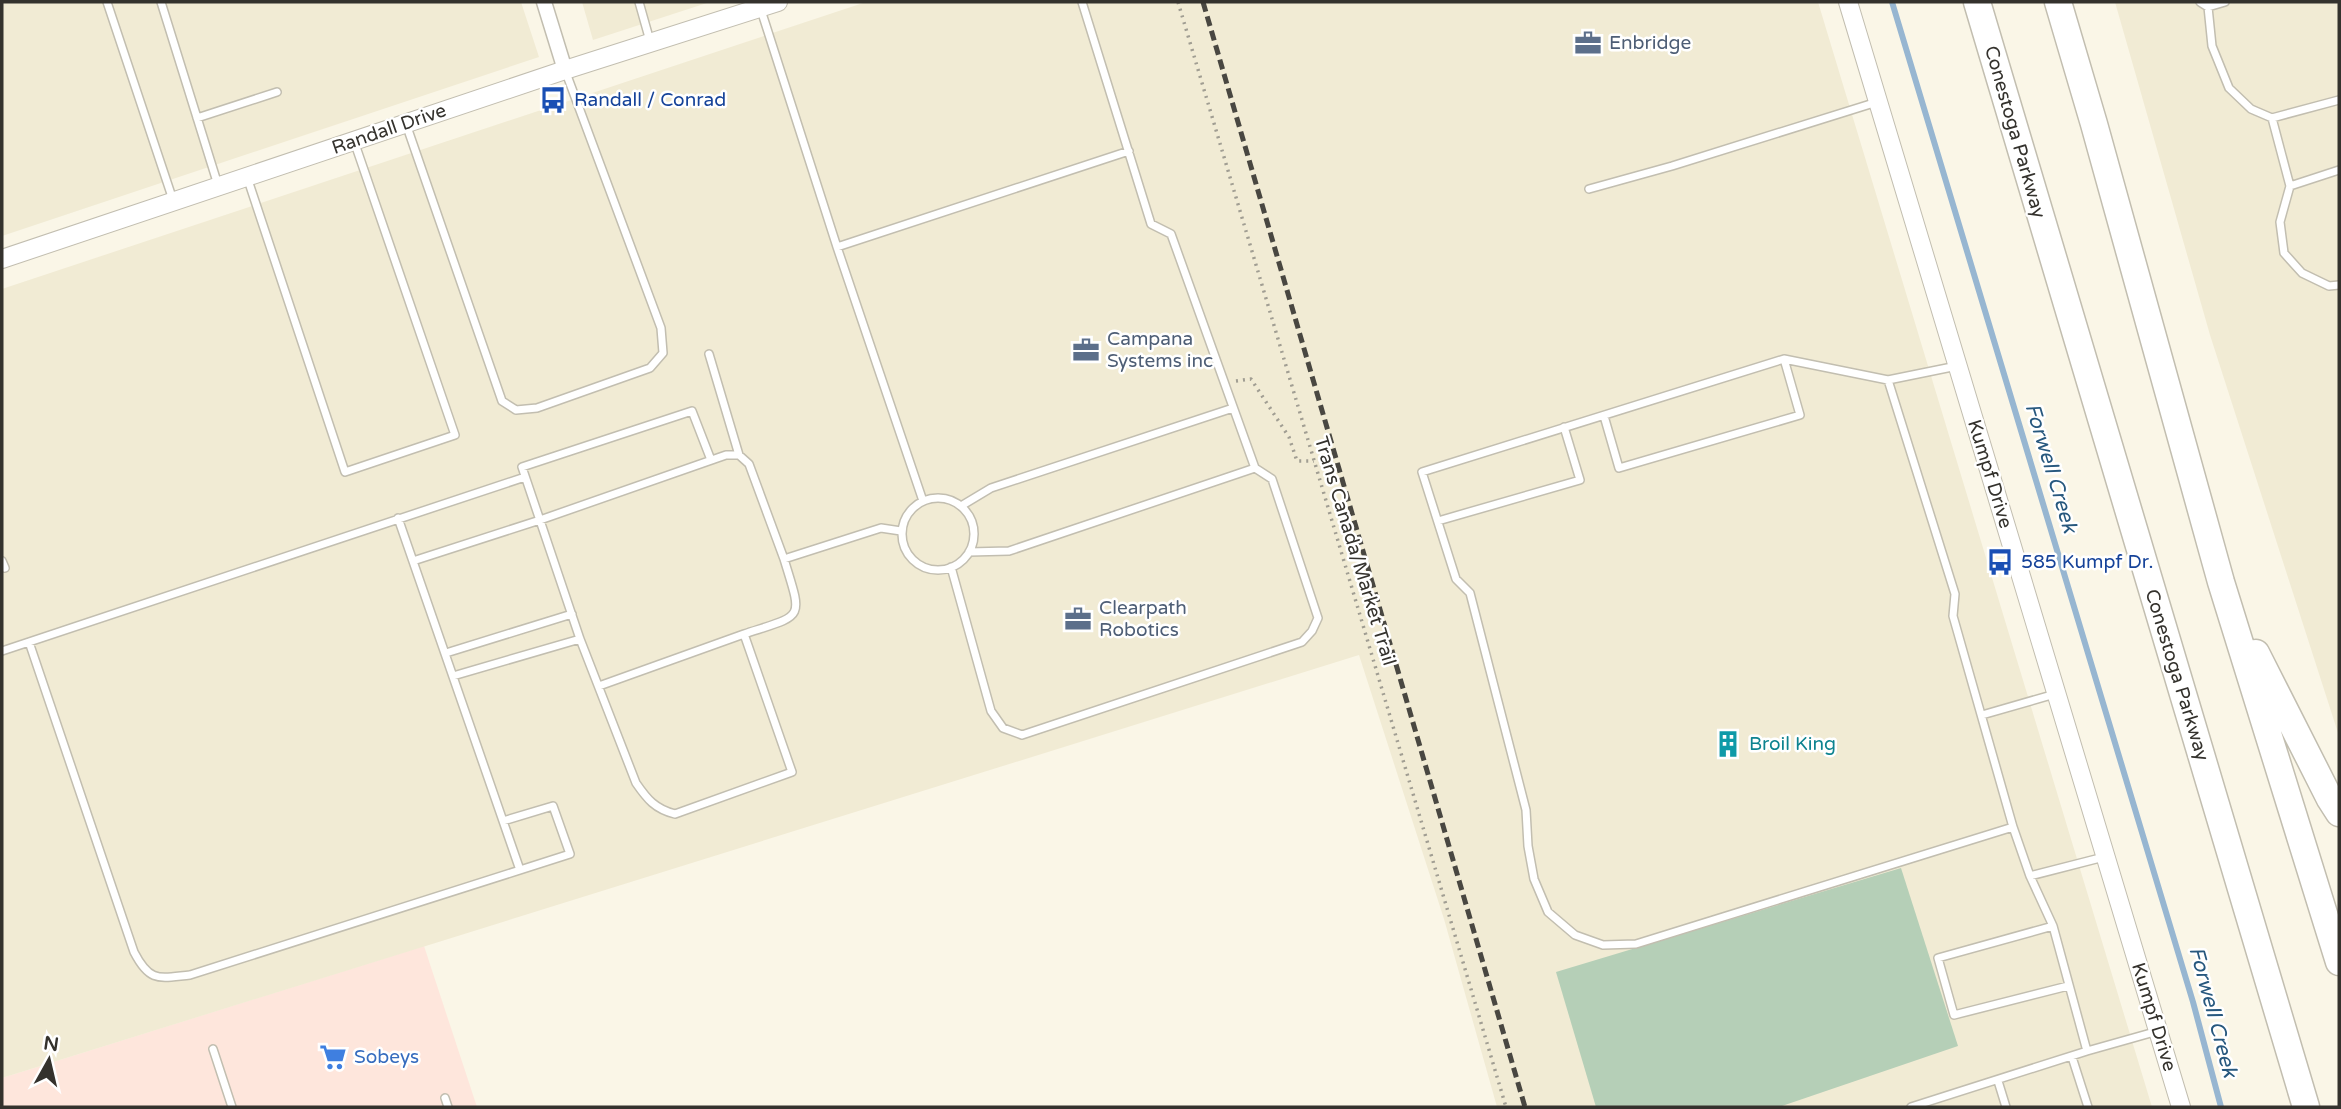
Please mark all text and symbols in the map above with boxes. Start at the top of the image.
office icon: Enbridge [1573,28,1603,58]
place label: Enbridge [1609,32,1691,54]
street label: Conestoga Parkway [1980,43,2050,221]
bus stop icon: Randall / Conrad [538,85,568,115]
place label: Randall / Conrad [574,89,726,111]
street label: Randall Drive [329,99,449,159]
place label: Campana Systems inc [1107,328,1213,372]
office icon: Campana Systems inc [1071,335,1101,365]
water label: Forwell Creek [2019,400,2083,537]
street label: Kumpf Drive [1963,417,2017,531]
street label: Trans Canada/Market Trail [1310,434,1400,668]
bus stop icon: 585 Kumpf Dr. [1985,547,2015,577]
place label: 585 Kumpf Dr. [2021,551,2153,573]
street label: Conestoga Parkway [2140,587,2214,763]
place label: Clearpath Robotics [1099,597,1187,641]
office icon: Clearpath Robotics [1063,604,1093,634]
building icon: Broil King [1713,729,1743,759]
place label: Broil King [1749,733,1836,755]
water label: Forwell Creek [2184,944,2243,1082]
street label: Kumpf Drive [2127,960,2181,1074]
north arrow [14,1025,84,1095]
text: N [42,1032,60,1056]
supermarket icon: Sobeys [318,1042,348,1072]
place label: Sobeys [354,1046,419,1068]

